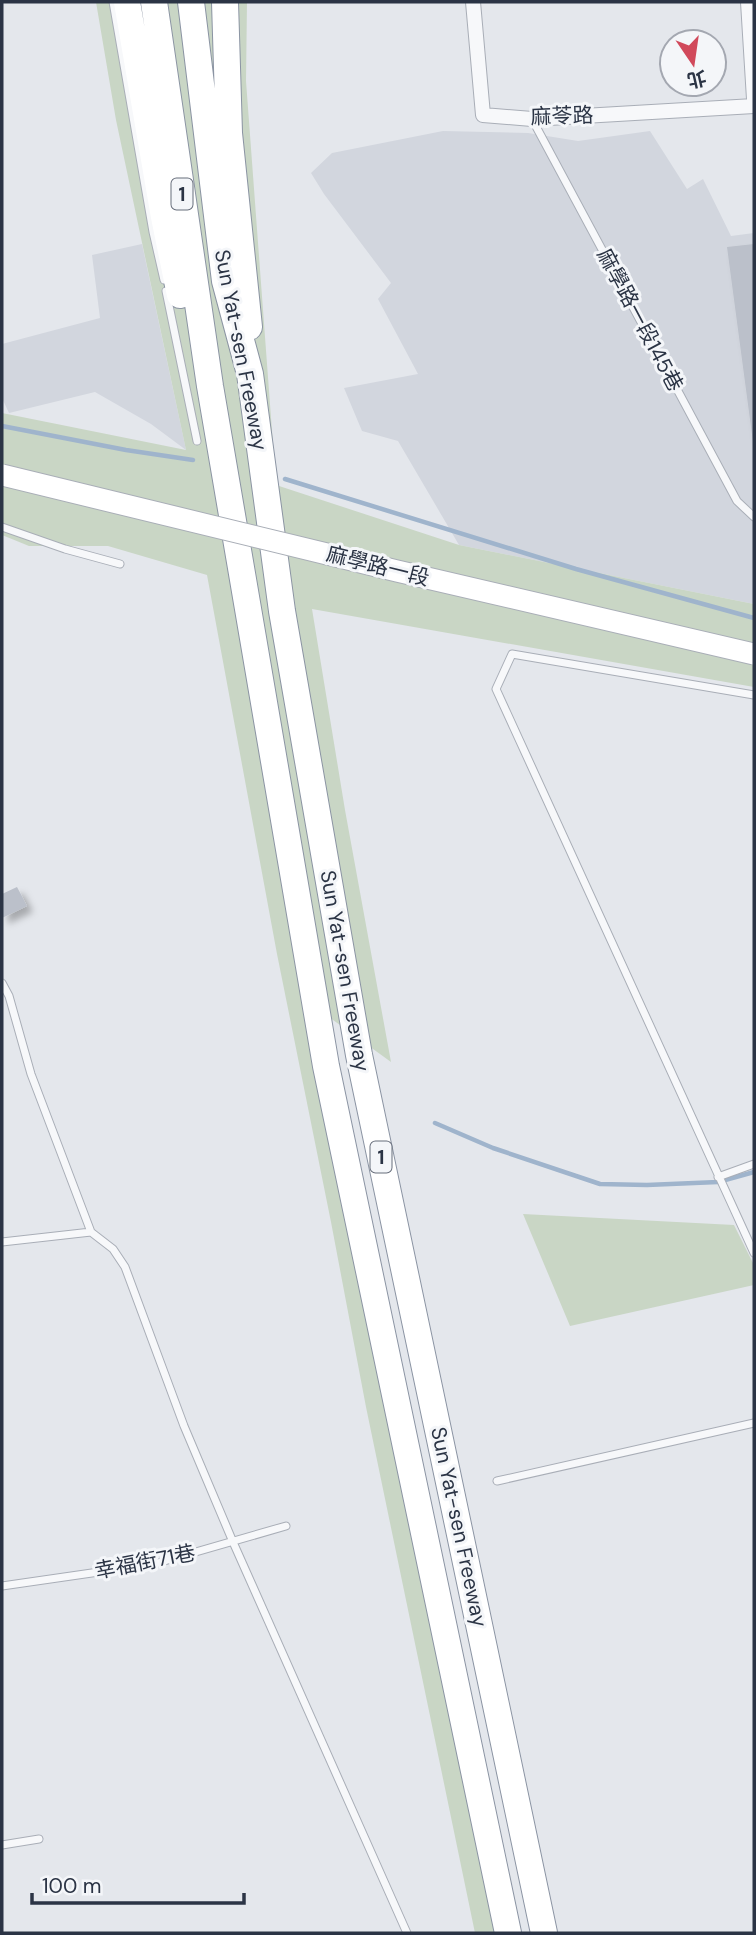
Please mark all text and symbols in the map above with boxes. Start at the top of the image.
north arrow [658,28,728,98]
text: 北 [685,65,709,93]
street label: 麻苓路 [530,101,594,131]
road number: 1 [172,178,192,210]
street label: 麻學路一段145巷 [591,244,689,396]
street label: Sun Yat-sen Freeway [208,247,274,453]
street label: 麻學路一段 [324,540,432,592]
street label: Sun Yat-sen Freeway [314,868,377,1074]
road number: 1 [370,1142,392,1172]
street label: Sun Yat-sen Freeway [424,1424,494,1630]
street label: 幸福街71巷 [92,1539,198,1585]
scale bar [32,1862,243,1906]
text: 100 m [42,1872,102,1900]

